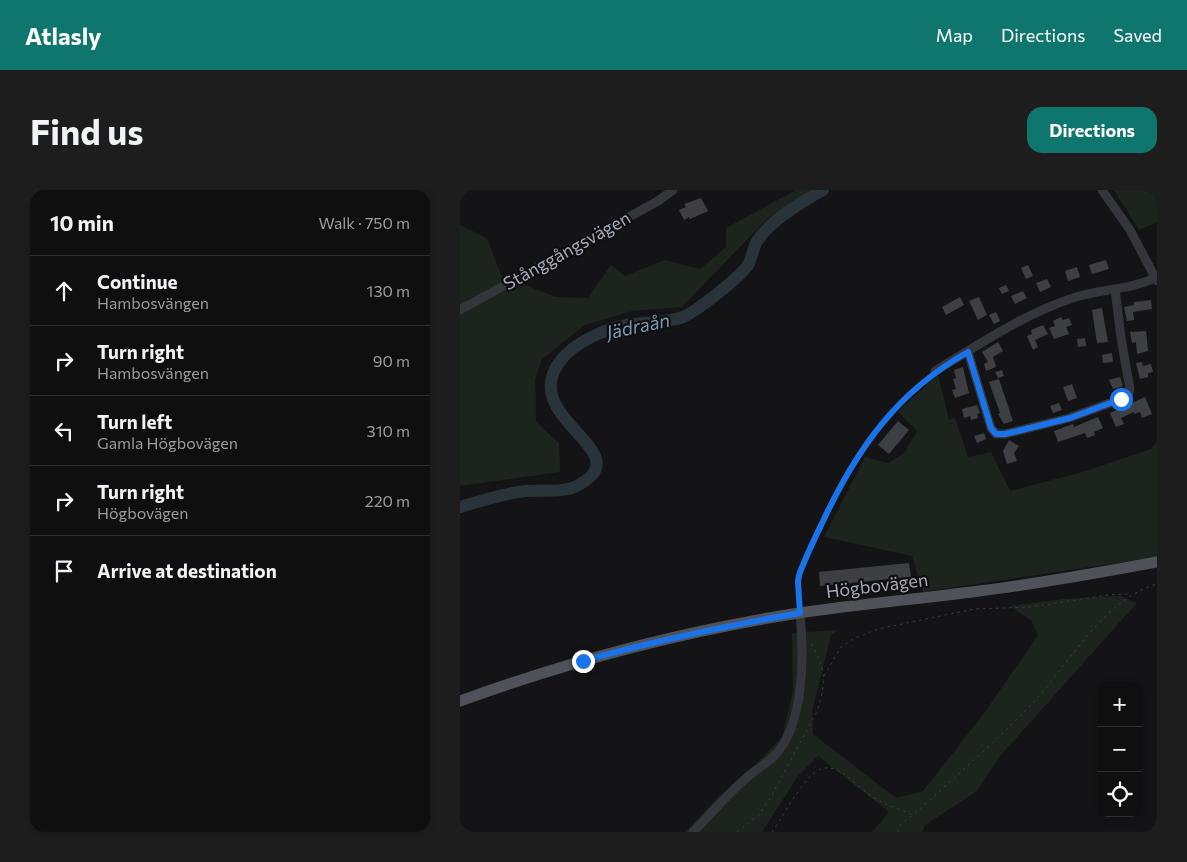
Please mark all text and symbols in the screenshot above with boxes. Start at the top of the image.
text: Atlasly [25,21,102,50]
text: Map [936,24,973,46]
text: Directions [1001,24,1085,46]
text: Saved [1113,24,1162,46]
button: Directions [1027,107,1157,153]
text: Find us [30,109,144,152]
street label: Stånggångsvägen [499,206,634,294]
text: 10 min [50,210,114,235]
text: Walk · 750 m [318,213,410,232]
text: Continue [97,270,177,293]
icon: ahead [50,277,78,305]
text: 130 m [367,281,410,300]
text: Hambosvängen [97,293,209,312]
water label: Jädraån [602,308,672,344]
text: Turn right [97,340,184,363]
icon: right [50,347,78,375]
text: 90 m [373,351,410,370]
text: Hambosvängen [97,363,209,382]
route start [1110,388,1133,411]
text: Turn left [97,410,172,433]
icon: left [50,417,78,445]
text: 310 m [367,421,410,440]
text: Gamla Högbovägen [97,433,238,452]
text: Turn right [97,480,184,503]
icon: right [50,487,78,515]
text: 220 m [365,491,410,510]
text: Högbovägen [97,503,188,522]
icon: arrive [50,557,78,585]
text: Arrive at destination [97,559,277,582]
street label: Högbovägen [824,568,929,602]
route end [572,650,595,673]
map controls [1097,682,1142,817]
button: + [1097,682,1142,727]
button: − [1097,727,1142,772]
button: locate [1097,772,1142,817]

